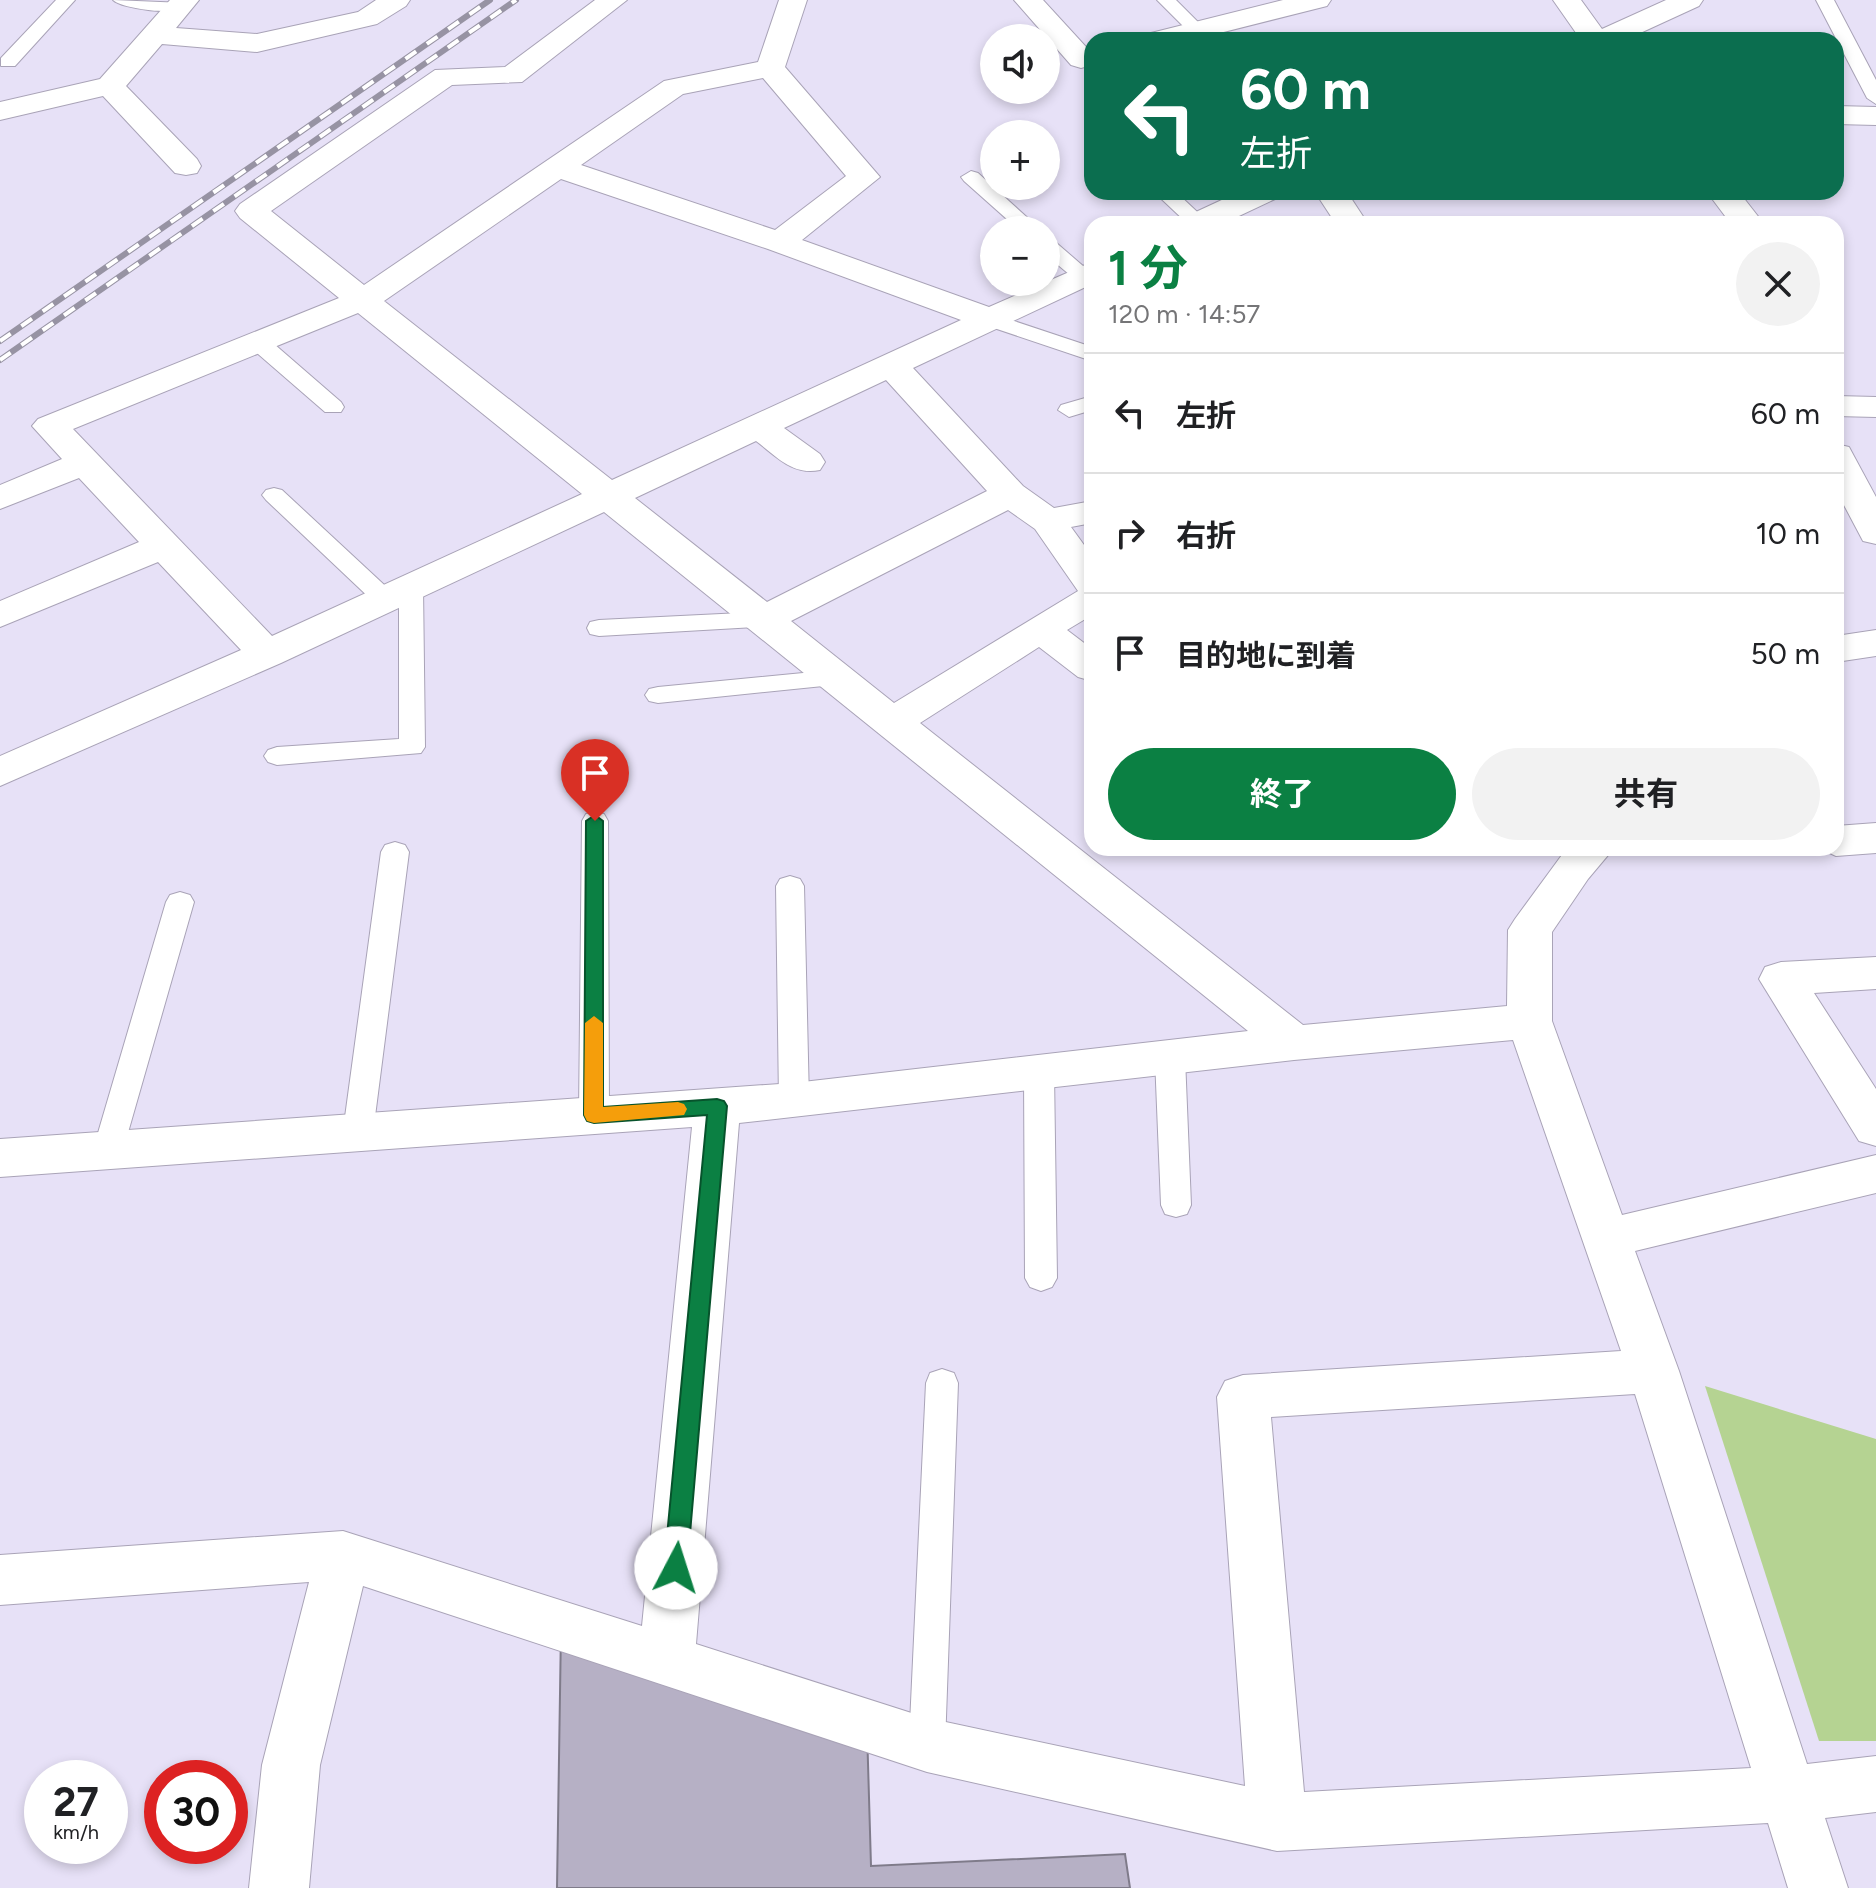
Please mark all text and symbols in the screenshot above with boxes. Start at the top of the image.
map controls [980,24,1060,296]
button: sound [980,24,1060,104]
text: 60 m [1240,56,1371,123]
icon: left [1108,64,1212,168]
button: + [980,120,1060,200]
text: 左折 [1240,132,1312,175]
button: − [980,216,1060,296]
text: 1 分 [1108,239,1188,297]
button: close [1736,242,1820,326]
text: 120 m · 14:57 [1108,298,1260,330]
icon: left [1108,391,1152,435]
text: 60 m [1751,395,1820,432]
text: 左折 [1176,397,1236,434]
icon: right [1108,511,1152,555]
text: 10 m [1755,515,1820,552]
text: 右折 [1176,517,1236,554]
icon: arrive [1108,631,1152,675]
text: 50 m [1751,635,1820,672]
text: 目的地に到着 [1176,637,1356,674]
pin [561,739,629,821]
button: 終了 [1108,748,1456,840]
button: 共有 [1472,748,1820,840]
icon: arrive [573,751,617,795]
position arrow [634,1526,718,1610]
speed limit sign: 30 [144,1760,248,1864]
text: 27 [53,1778,99,1826]
text: km/h [53,1820,99,1844]

